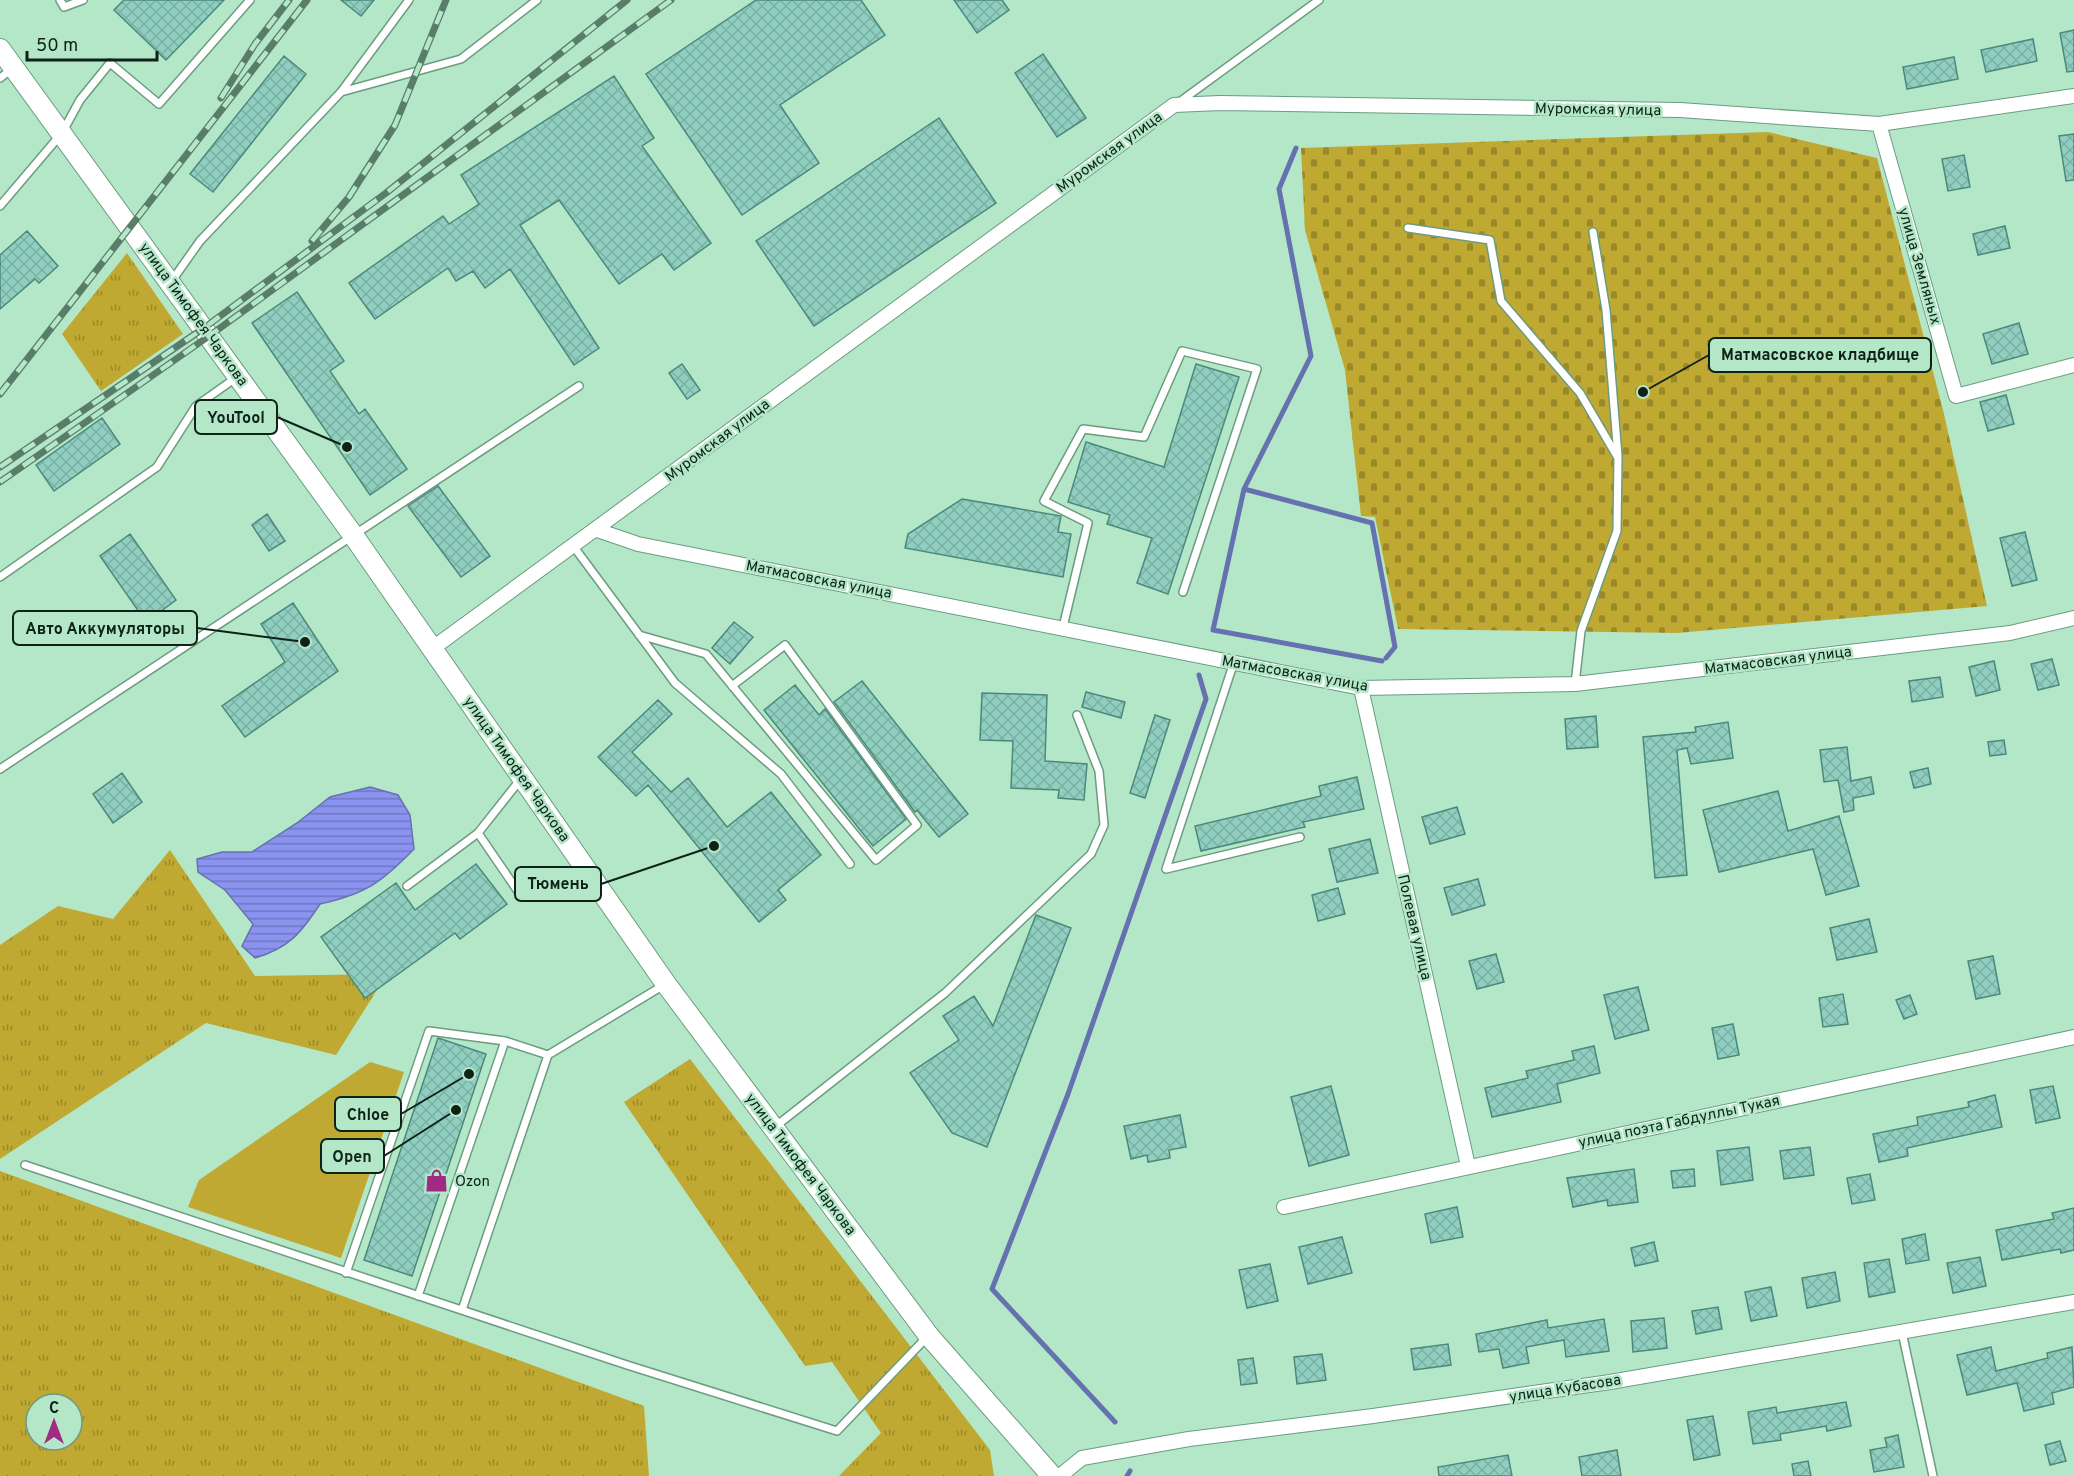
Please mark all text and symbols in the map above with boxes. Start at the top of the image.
scale bar [27,24,158,62]
text: 50 m [36,35,78,58]
street label: Муромская улица [1535,100,1661,121]
street label: Муромская улица [1053,108,1167,198]
street label: улица Земляных [1893,206,1944,327]
street label: улица Тимофея Чаркова [134,239,251,390]
callout: Матмасовское кладбище [1709,338,1931,372]
text: Матмасовское кладбище [1721,346,1919,366]
street label: Муромская улица [662,396,774,487]
callout: YouTool [195,400,277,434]
text: YouTool [207,409,265,429]
street label: Матмасовская улица [744,557,893,604]
callout: Авто Аккумуляторы [13,611,197,645]
text: Авто Аккумуляторы [25,620,185,640]
street label: Матмасовская улица [1703,643,1853,680]
street label: Матмасовская улица [1220,652,1369,697]
street label: улица Тимофея Чаркова [458,694,573,846]
callout: Тюмень [515,867,601,901]
street label: Полевая улица [1392,873,1435,982]
text: Тюмень [527,875,589,895]
street label: улица Тимофея Чаркова [740,1090,859,1240]
street label: улица поэта Габдуллы Тукая [1577,1092,1782,1153]
callout: Chloe [335,1097,401,1131]
text: Chloe [347,1106,389,1126]
callout: Open [321,1139,384,1173]
text: Open [332,1148,372,1168]
shop icon: Ozon [424,1168,450,1194]
place label: Ozon [455,1173,490,1192]
street label: улица Кубасова [1508,1371,1622,1408]
north arrow [24,1392,84,1452]
text: С [49,1399,59,1419]

